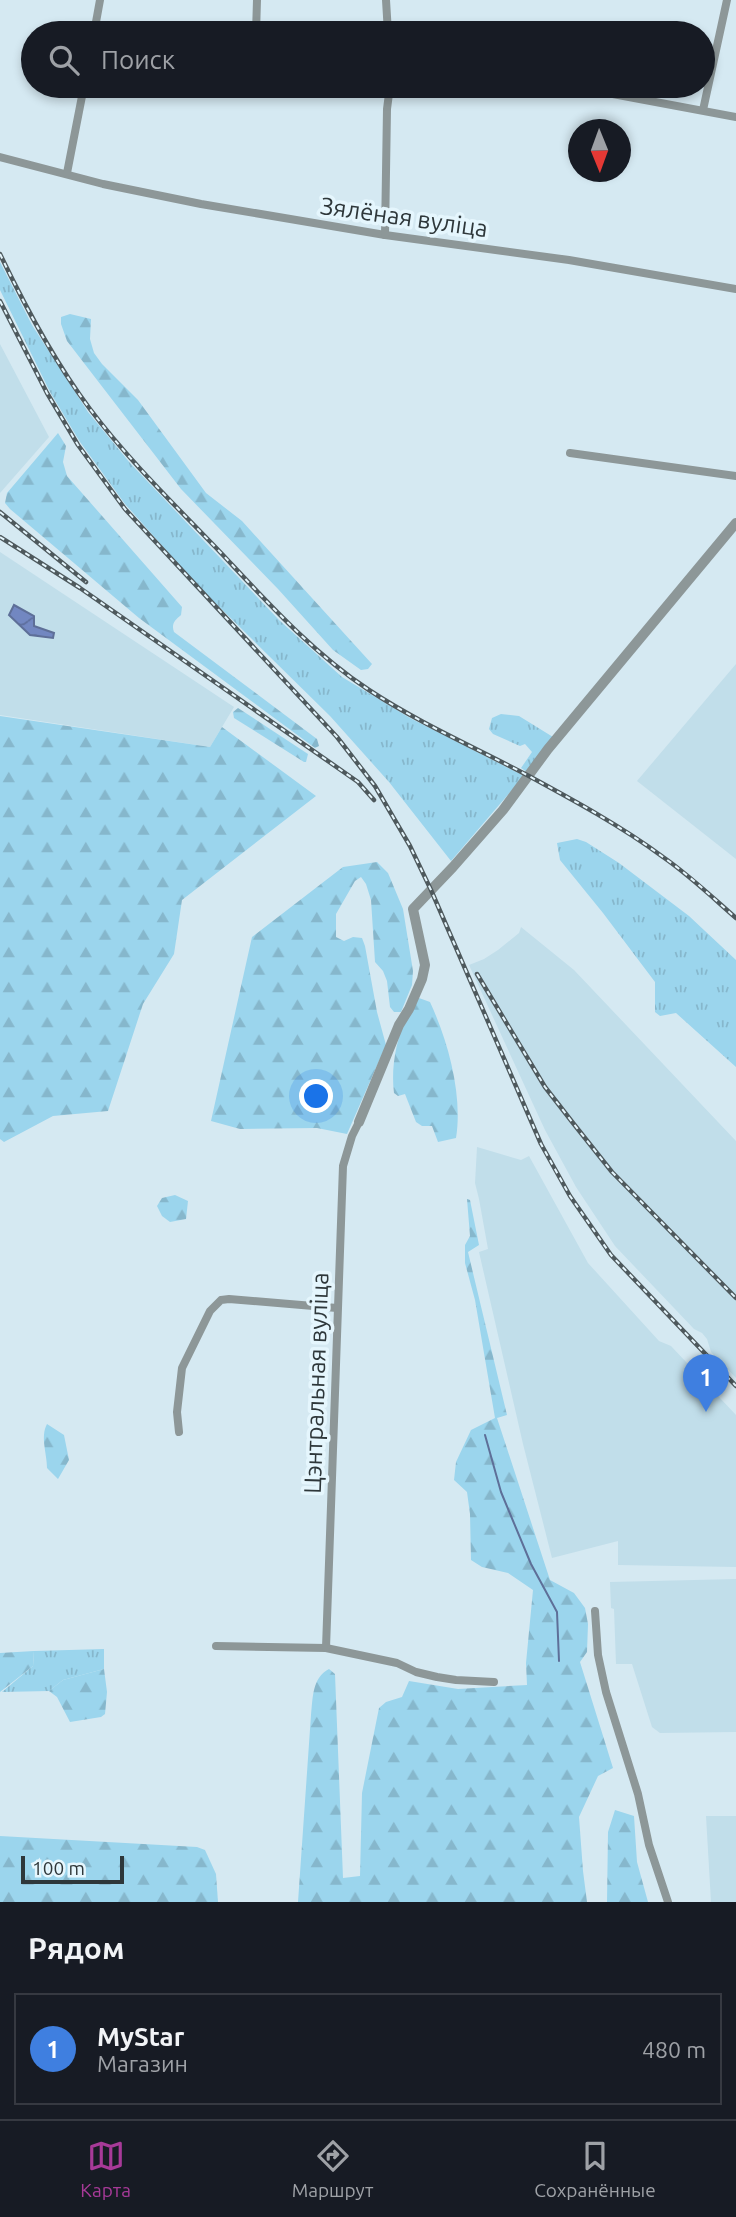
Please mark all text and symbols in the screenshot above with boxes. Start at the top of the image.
search box [21,21,715,98]
icon: search [45,41,83,79]
text: Поиск [101,45,175,74]
north arrow [568,119,631,182]
street label: Зялёная вуліца [318,192,490,242]
your location [299,1079,333,1113]
street label: Цэнтральная вуліца [299,1272,333,1494]
pin: 1 [683,1354,729,1412]
scale bar [21,1853,124,1885]
text: 100 m [32,1857,85,1879]
text: Рядом [28,1931,124,1965]
text: MyStar [97,2022,184,2051]
text: 1 [47,2037,59,2062]
text: 480 m [642,2037,706,2062]
text: Магазин [97,2051,188,2076]
tab: Карта [80,2137,131,2201]
tab: Маршрут [292,2137,374,2201]
tab: Сохранённые [534,2137,656,2201]

